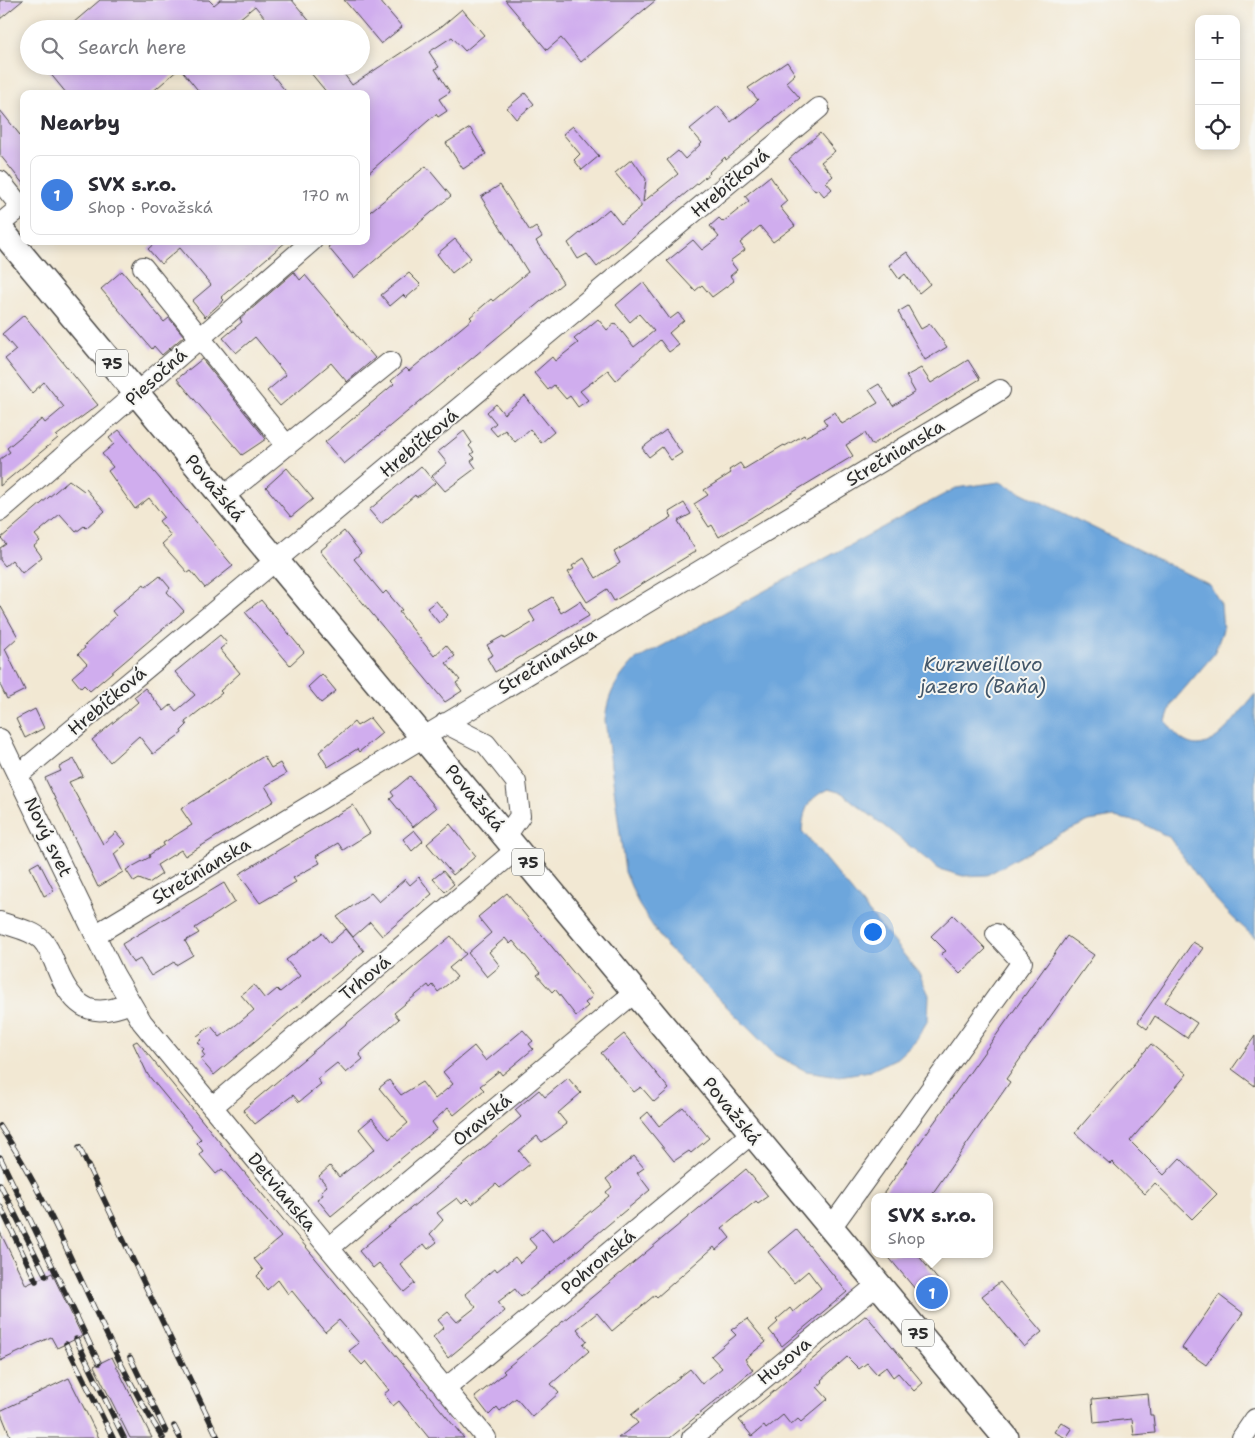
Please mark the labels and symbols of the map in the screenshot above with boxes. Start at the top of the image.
street label: Hrebíčková [686,143,774,223]
street label: Piesočná [120,343,192,411]
road number: 75 [96,349,128,376]
street label: Hrebíčková [375,403,463,483]
street label: Strečnianska [841,414,949,492]
street label: Považská [180,449,250,527]
street label: Strečnianska [493,622,601,700]
water label: Kurzweillovo jazero (Baňa) [917,652,1046,699]
street label: Hrebíčková [63,661,151,741]
street label: Považská [440,759,510,837]
street label: Nový svet [18,793,78,881]
street label: Strečnianska [147,832,255,910]
road number: 75 [512,849,544,876]
your location [860,919,886,945]
street label: Trhová [335,950,395,1006]
street label: Považská [697,1072,767,1150]
street label: Oravská [448,1088,516,1152]
street label: Detvianska [242,1148,322,1236]
street label: Pohronská [556,1224,640,1300]
pin: 1 [916,1274,948,1312]
road number: 75 [902,1320,934,1346]
street label: Husova [752,1332,816,1390]

